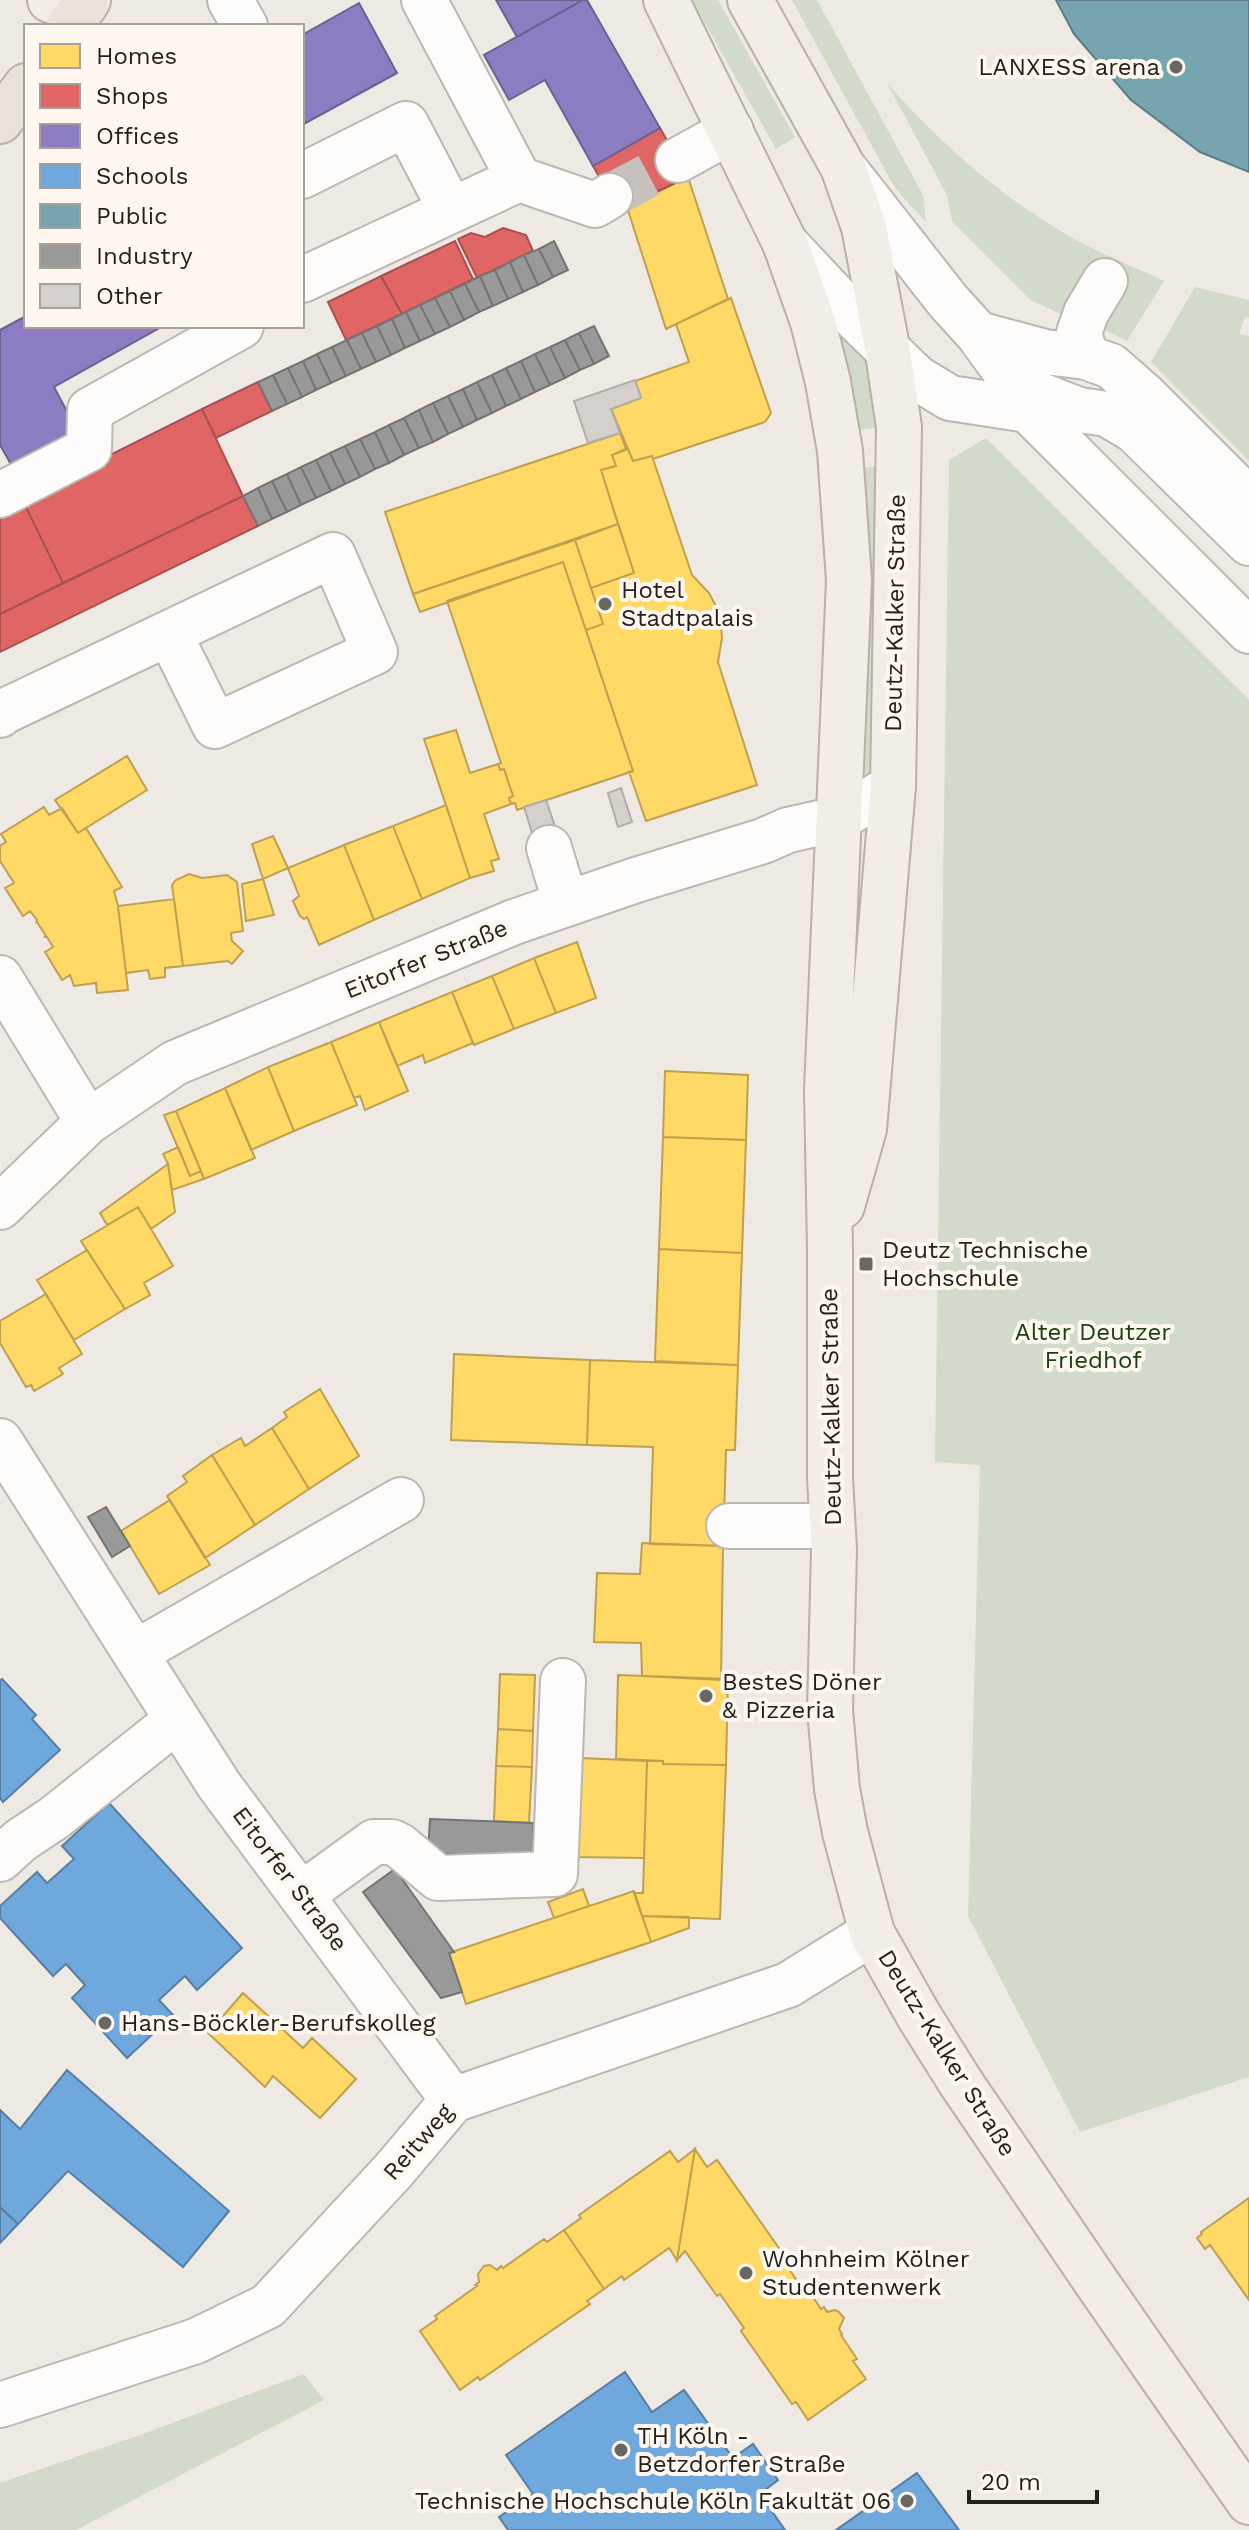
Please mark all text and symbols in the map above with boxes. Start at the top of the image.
legend [24,24,304,328]
text: Homes [96,42,177,70]
place label: LANXESS arena [978,53,1160,81]
marker: LANXESS arena [1167,58,1185,76]
text: Shops [96,82,168,110]
text: Offices [96,122,179,150]
text: Schools [96,162,188,190]
text: Public [96,202,168,230]
text: Industry [96,242,193,270]
text: Other [96,282,163,310]
street label: Deutz-Kalker Straße [879,494,911,732]
place label: Hotel Stadtpalais [621,576,754,632]
marker: Hotel Stadtpalais [596,595,614,613]
street label: Eitorfer Straße [340,914,512,1004]
place label: Deutz Technische Hochschule [882,1236,1088,1292]
marker: Deutz Technische Hochschule [857,1255,875,1273]
street label: Deutz-Kalker Straße [815,1288,847,1526]
park label: Alter Deutzer Friedhof [1015,1318,1171,1374]
place label: BesteS Döner & Pizzeria [722,1668,882,1724]
marker: BesteS Döner & Pizzeria [697,1687,715,1705]
street label: Eitorfer Straße [227,1801,353,1957]
street label: Deutz-Kalker Straße [872,1945,1022,2161]
place label: Hans-Böckler-Berufskolleg [121,2009,436,2037]
marker: Hans-Böckler-Berufskolleg [96,2014,114,2032]
street label: Reitweg [377,2098,459,2186]
place label: Wohnheim Kölner Studentenwerk [762,2245,970,2301]
marker: Wohnheim Kölner Studentenwerk [737,2264,755,2282]
place label: TH Köln - Betzdorfer Straße [637,2422,846,2478]
marker: TH Köln - Betzdorfer Straße [612,2441,630,2459]
scale bar [969,2454,1097,2504]
text: 20 m [981,2468,1041,2496]
place label: Technische Hochschule Köln Fakultät 06 [415,2487,891,2515]
marker: Technische Hochschule Köln Fakultät 06 [898,2492,916,2510]

